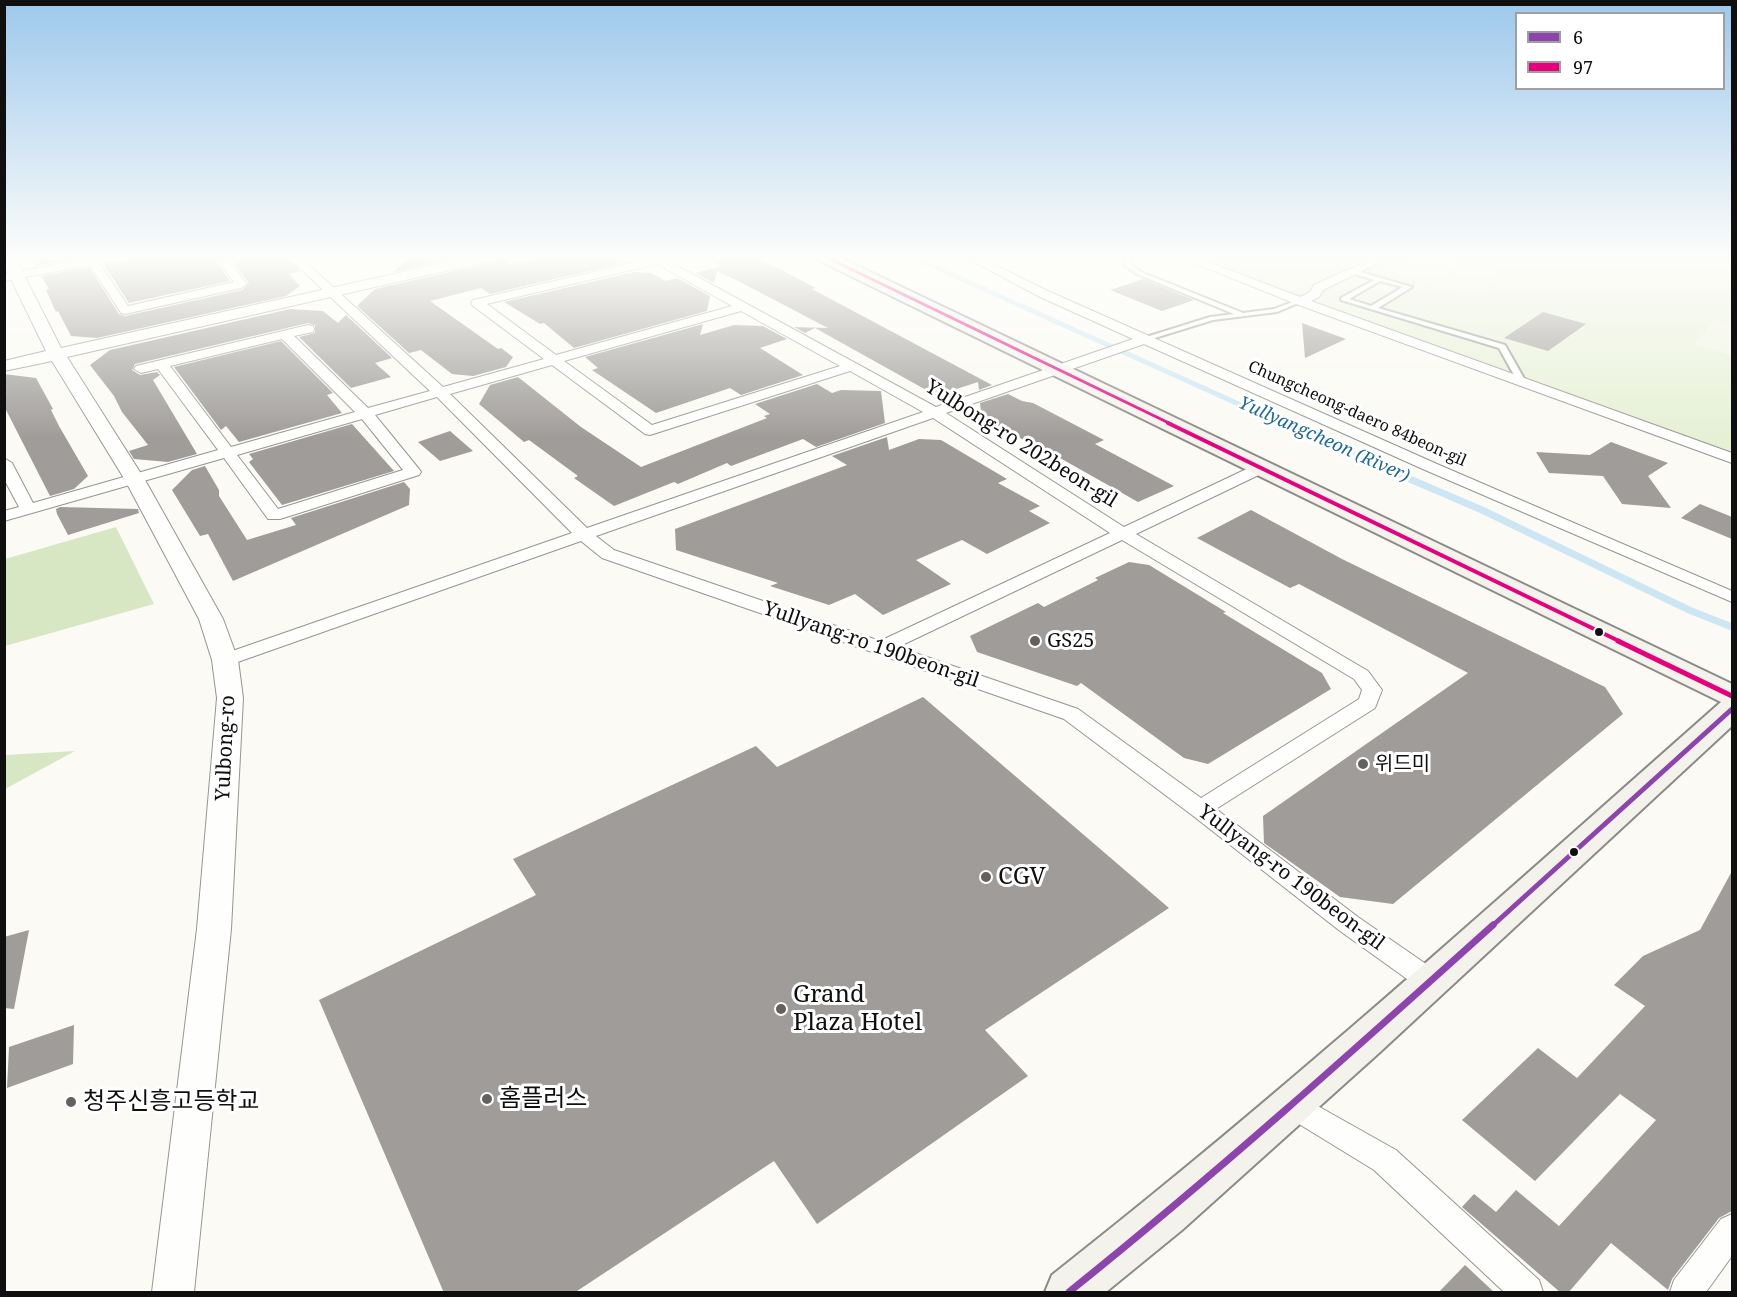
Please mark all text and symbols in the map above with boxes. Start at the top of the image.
legend [1515,12,1725,90]
text: 6 [1573,25,1583,49]
text: 97 [1573,55,1593,79]
street label: Chungcheong-daero 84beon-gil [1245,357,1469,471]
street label: Yulbong-ro 202beon-gil [921,375,1121,513]
water label: Yullyangcheon (River) [1235,393,1413,487]
street label: Yullyang-ro 190beon-gil [760,597,982,693]
unlabelled marker [1593,626,1605,638]
place label: GS25 [1047,629,1095,653]
marker: GS25 [1028,634,1042,648]
street label: Yulbong-ro [211,694,241,802]
place label: 위드미 [1375,752,1430,776]
marker: 위드미 [1356,757,1370,771]
street label: Yullyang-ro 190beon-gil [1193,800,1389,956]
unlabelled marker [1568,846,1580,858]
place label: CGV [998,863,1046,891]
marker: CGV [979,870,993,884]
place label: Grand Plaza Hotel [793,981,922,1037]
marker: Grand Plaza Hotel [774,1002,788,1016]
place label: 홈플러스 [499,1085,587,1113]
place label: 청주신흥고등학교 [83,1088,260,1116]
marker: 홈플러스 [480,1092,494,1106]
marker: 청주신흥고등학교 [64,1095,78,1109]

